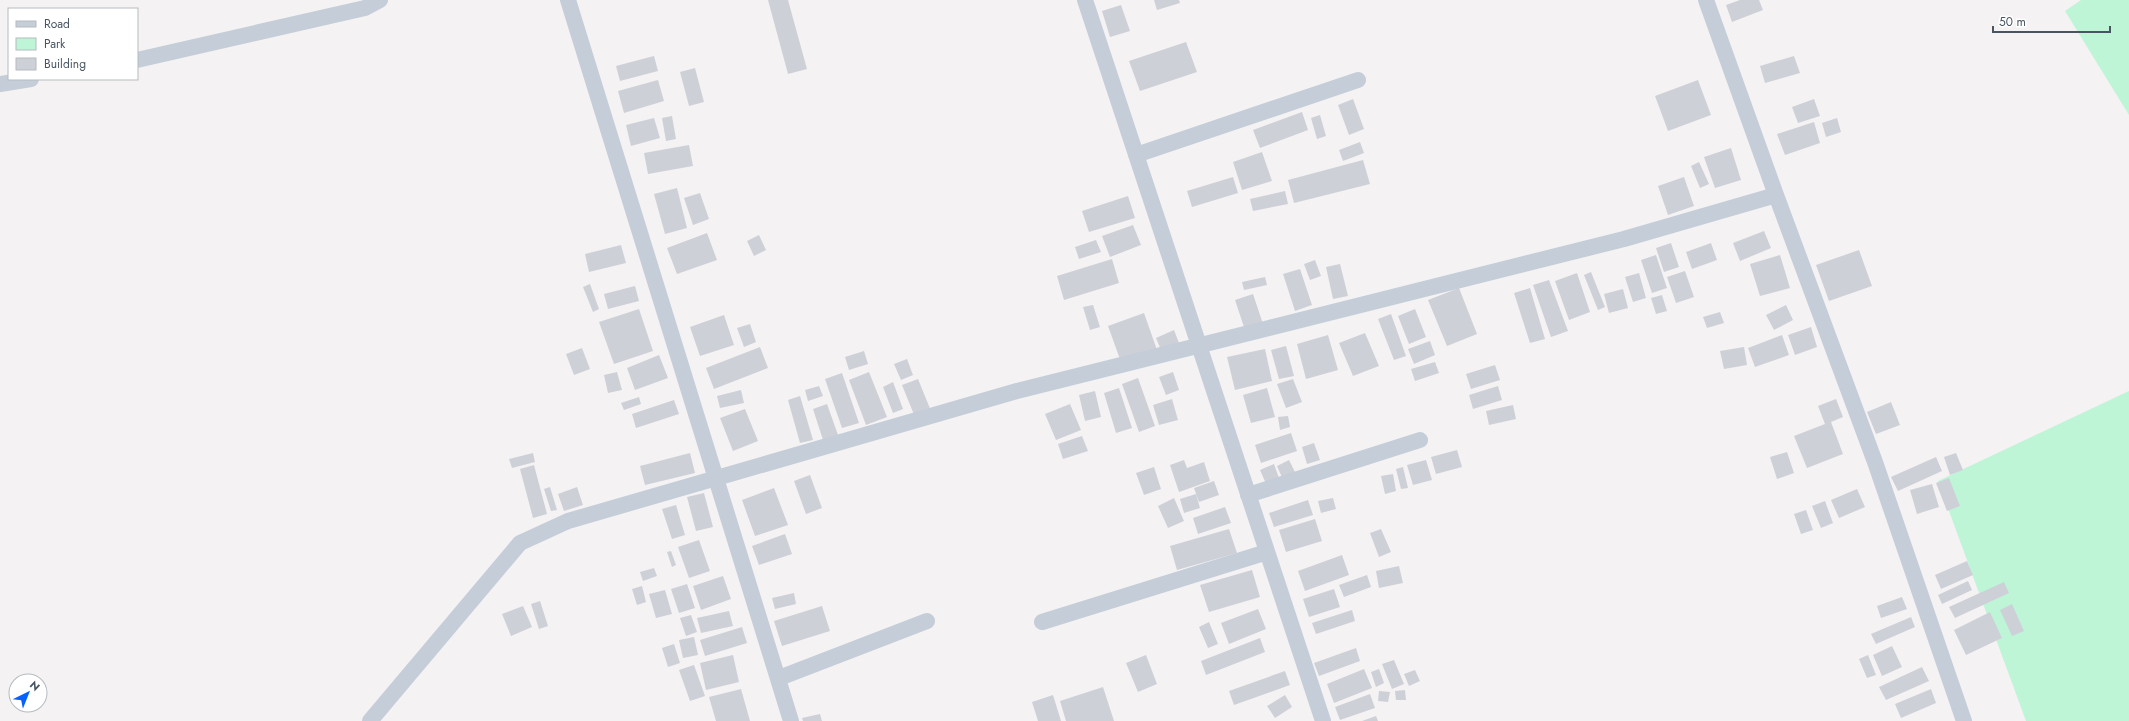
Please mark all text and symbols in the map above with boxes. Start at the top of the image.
legend [8,8,138,80]
scale bar [1993,8,2110,34]
text: 50 m [1999,13,2026,31]
text: Road [44,15,70,33]
text: Park [44,35,66,53]
text: Building [44,55,86,73]
north arrow [8,673,48,713]
text: N [26,677,43,695]

